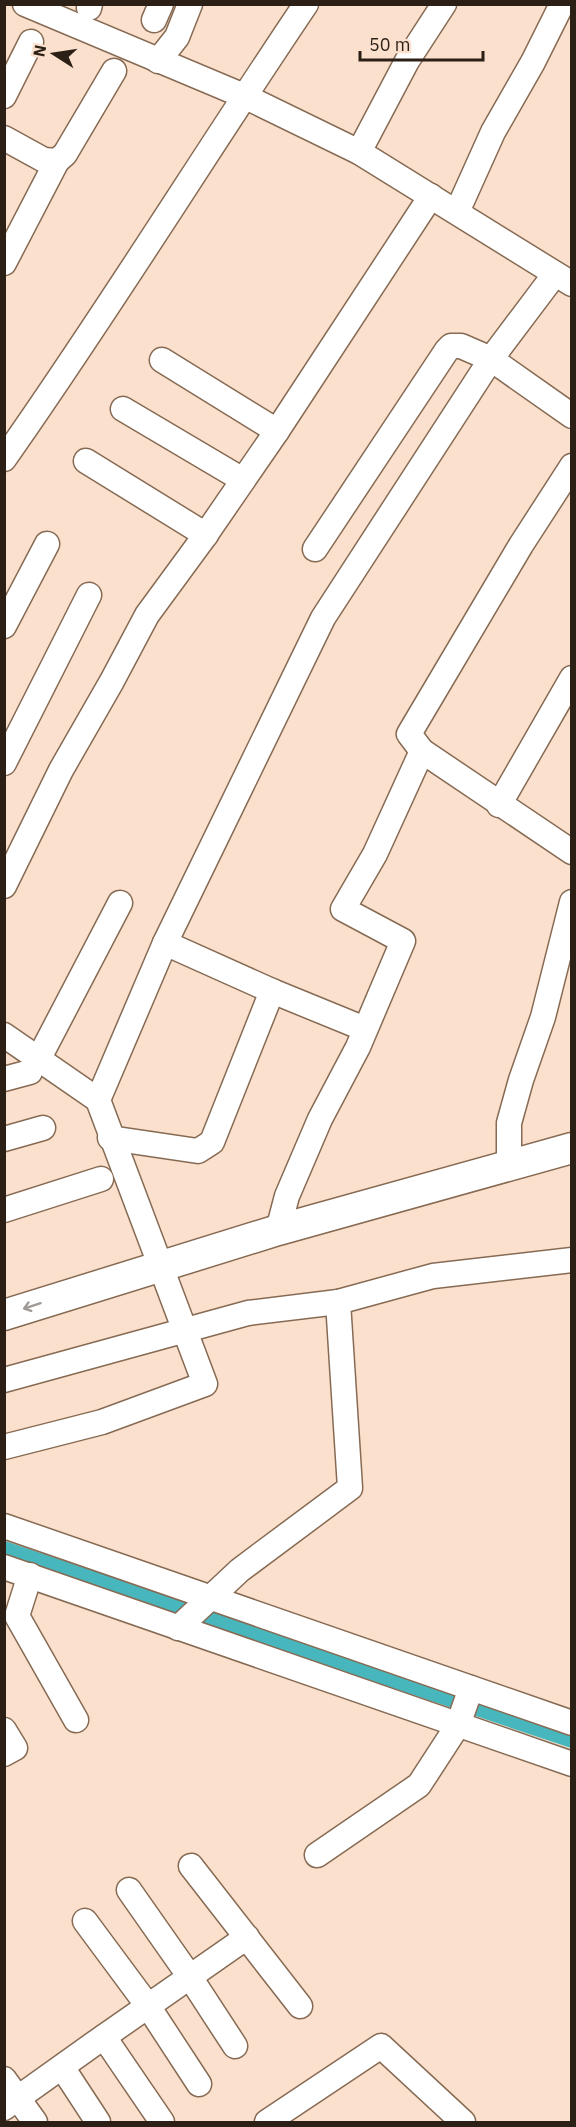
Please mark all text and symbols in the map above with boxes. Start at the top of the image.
north arrow [24,24,84,84]
scale bar [360,24,483,62]
text: 50 m [369,33,411,56]
text: N [28,43,50,59]
one-way arrow [23,1301,42,1312]

